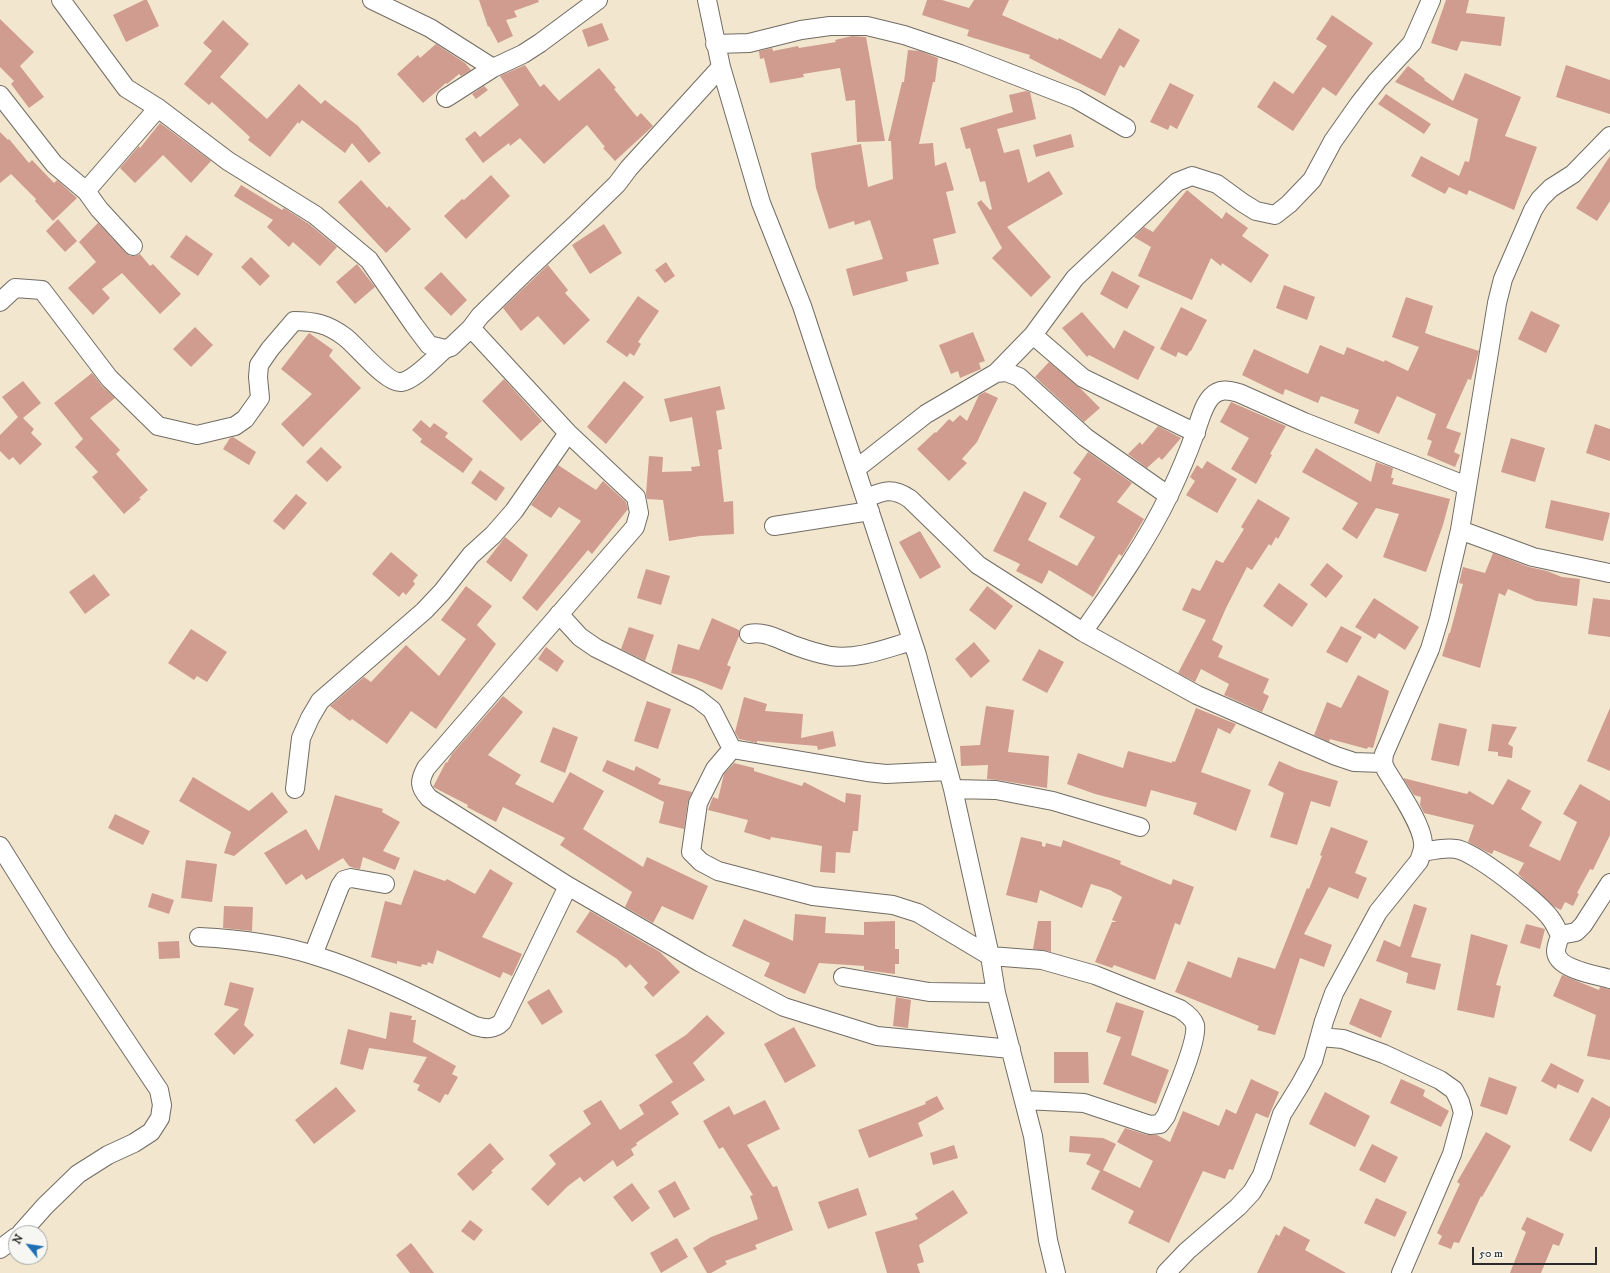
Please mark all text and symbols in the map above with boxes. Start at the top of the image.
north arrow [8,1225,48,1265]
text: N [10,1232,27,1247]
scale bar [1474,1239,1599,1265]
text: 50 m [1479,1246,1503,1261]

